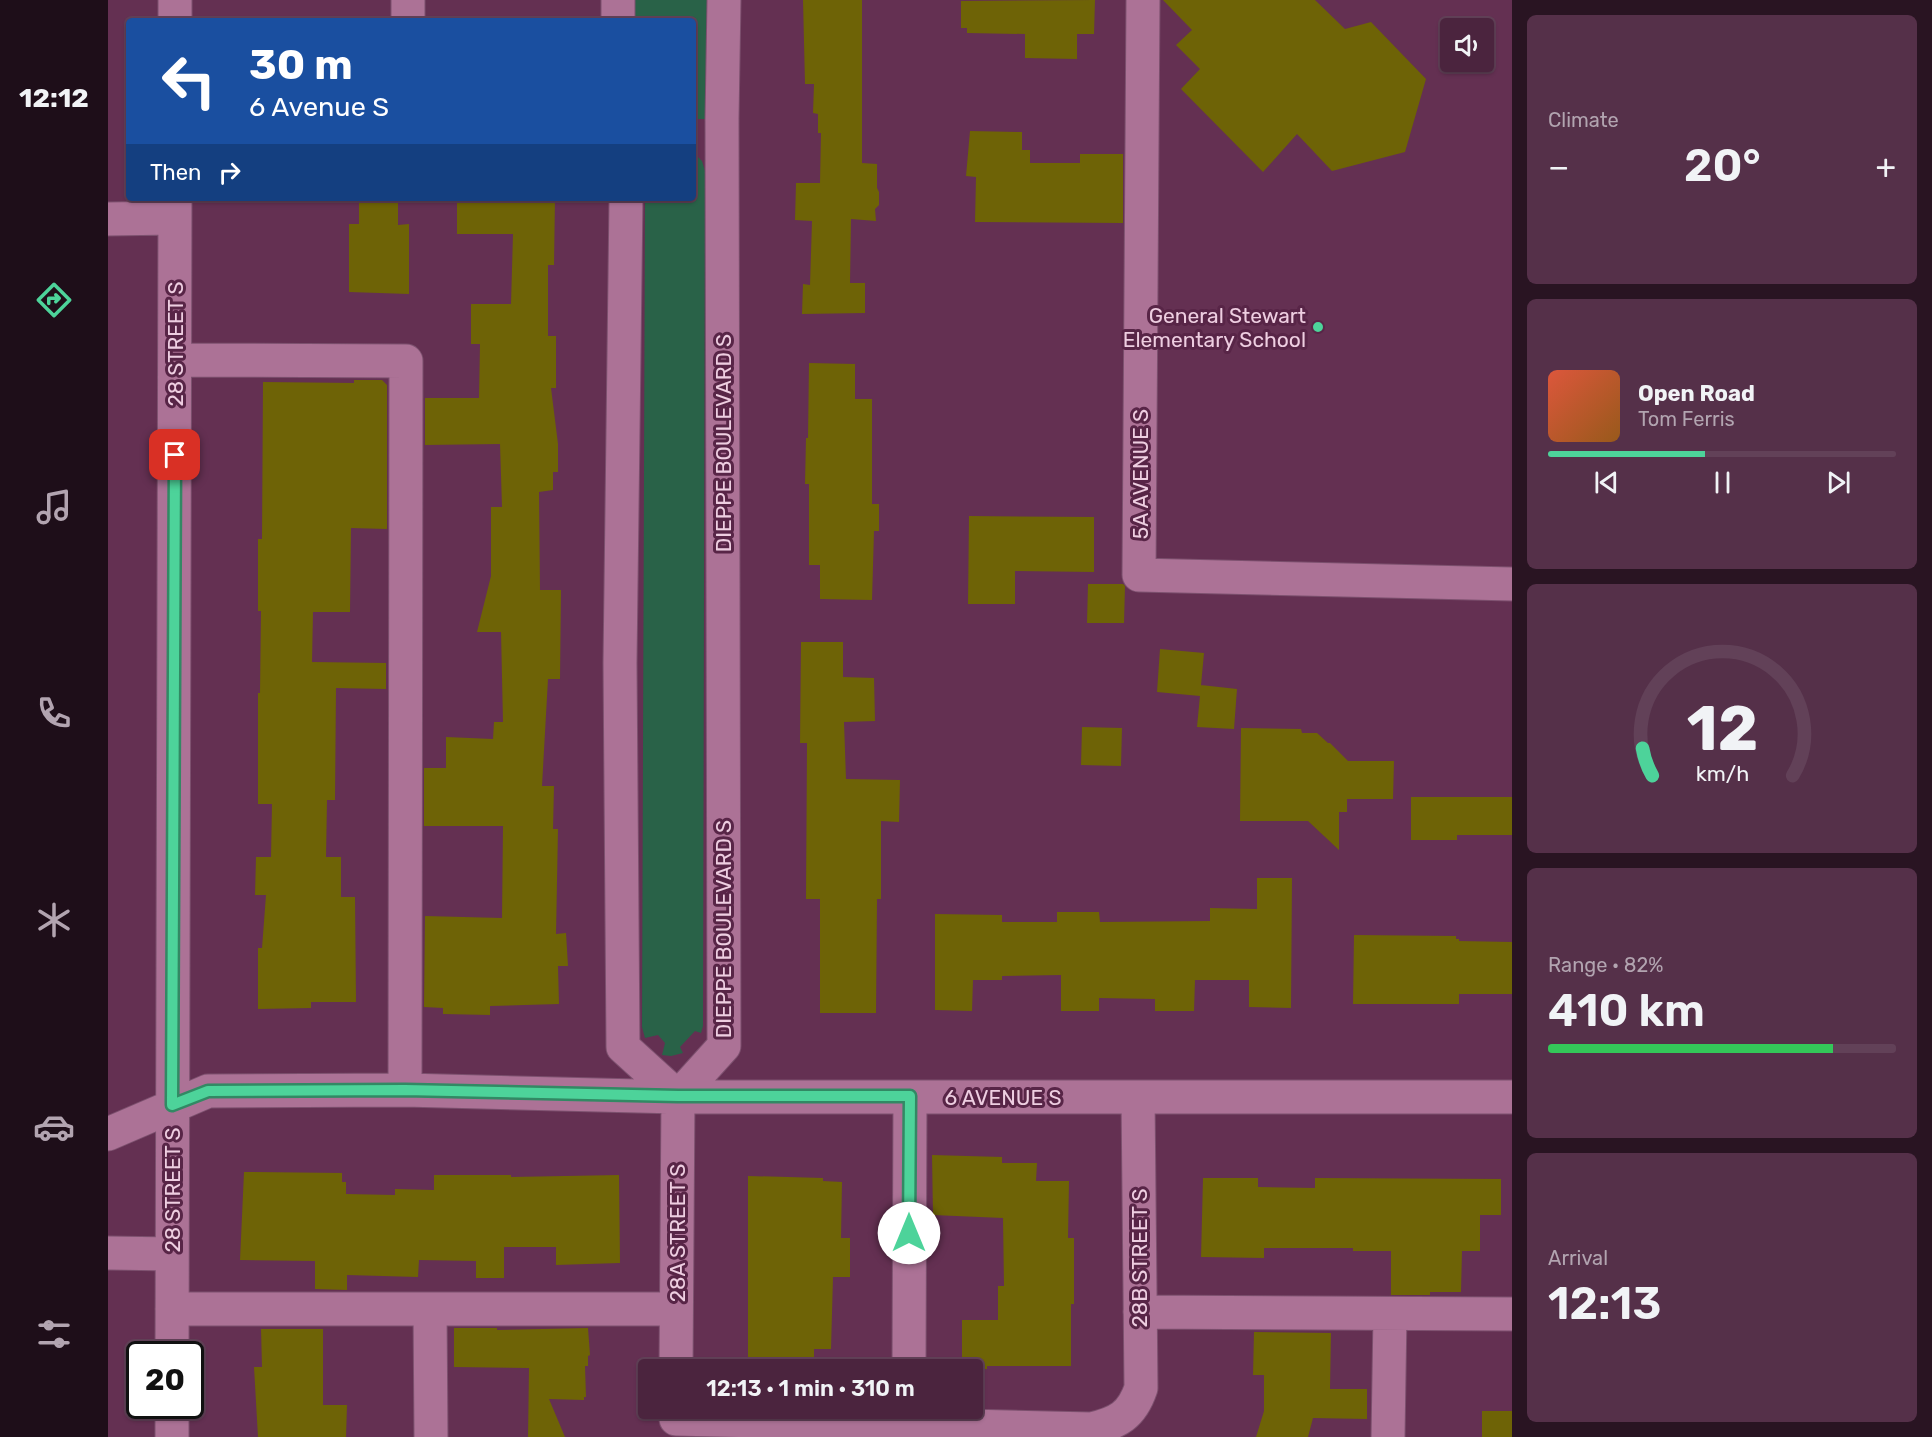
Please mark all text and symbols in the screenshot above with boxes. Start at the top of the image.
map controls [1440,18,1494,72]
button: sound [1440,18,1494,72]
text: 30 m [249,40,353,90]
icon: left [150,42,228,120]
text: 12:12 [19,82,89,114]
text: 6 Avenue S [249,91,389,123]
text: Climate [1548,108,1619,132]
text: 20° [1684,139,1761,192]
text: − [1548,147,1569,186]
text: + [1875,147,1896,186]
icon: right [213,156,246,189]
text: Then [150,159,201,186]
icon: directions [33,279,75,321]
street label: 28 STREET S [163,282,188,406]
place label: General Stewart Elementary School [1123,303,1306,352]
marker: General Stewart Elementary School [1311,320,1325,334]
street label: DIEPPE BOULEVARD S [711,334,736,552]
text: Open Road [1638,380,1755,407]
text: Tom Ferris [1638,407,1735,431]
street label: 5A AVENUE S [1128,409,1153,539]
pin [149,429,200,480]
icon: arrive [158,438,191,471]
icon: previous [1590,466,1623,499]
icon: pause [1706,466,1739,499]
icon: next [1822,466,1855,499]
icon: music [33,486,75,528]
icon: phone [33,692,75,734]
text: 12 [1686,692,1758,766]
text: km/h [1695,761,1749,786]
street label: DIEPPE BOULEVARD S [711,820,736,1038]
icon: climate [33,899,75,941]
text: Range · 82% [1548,953,1663,977]
text: 410 km [1548,984,1705,1037]
street label: 6 AVENUE S [944,1085,1062,1110]
icon: car [33,1106,75,1148]
street label: 28 STREET S [160,1128,185,1252]
street label: 28A STREET S [665,1164,690,1302]
street label: 28B STREET S [1127,1189,1152,1327]
position arrow [877,1201,941,1265]
text: Arrival [1548,1246,1608,1270]
text: 12:13 [1548,1277,1661,1330]
icon: filters [33,1313,75,1355]
speed limit sign: 20 [126,1341,204,1419]
text: 12:13 · 1 min · 310 m [706,1375,915,1402]

